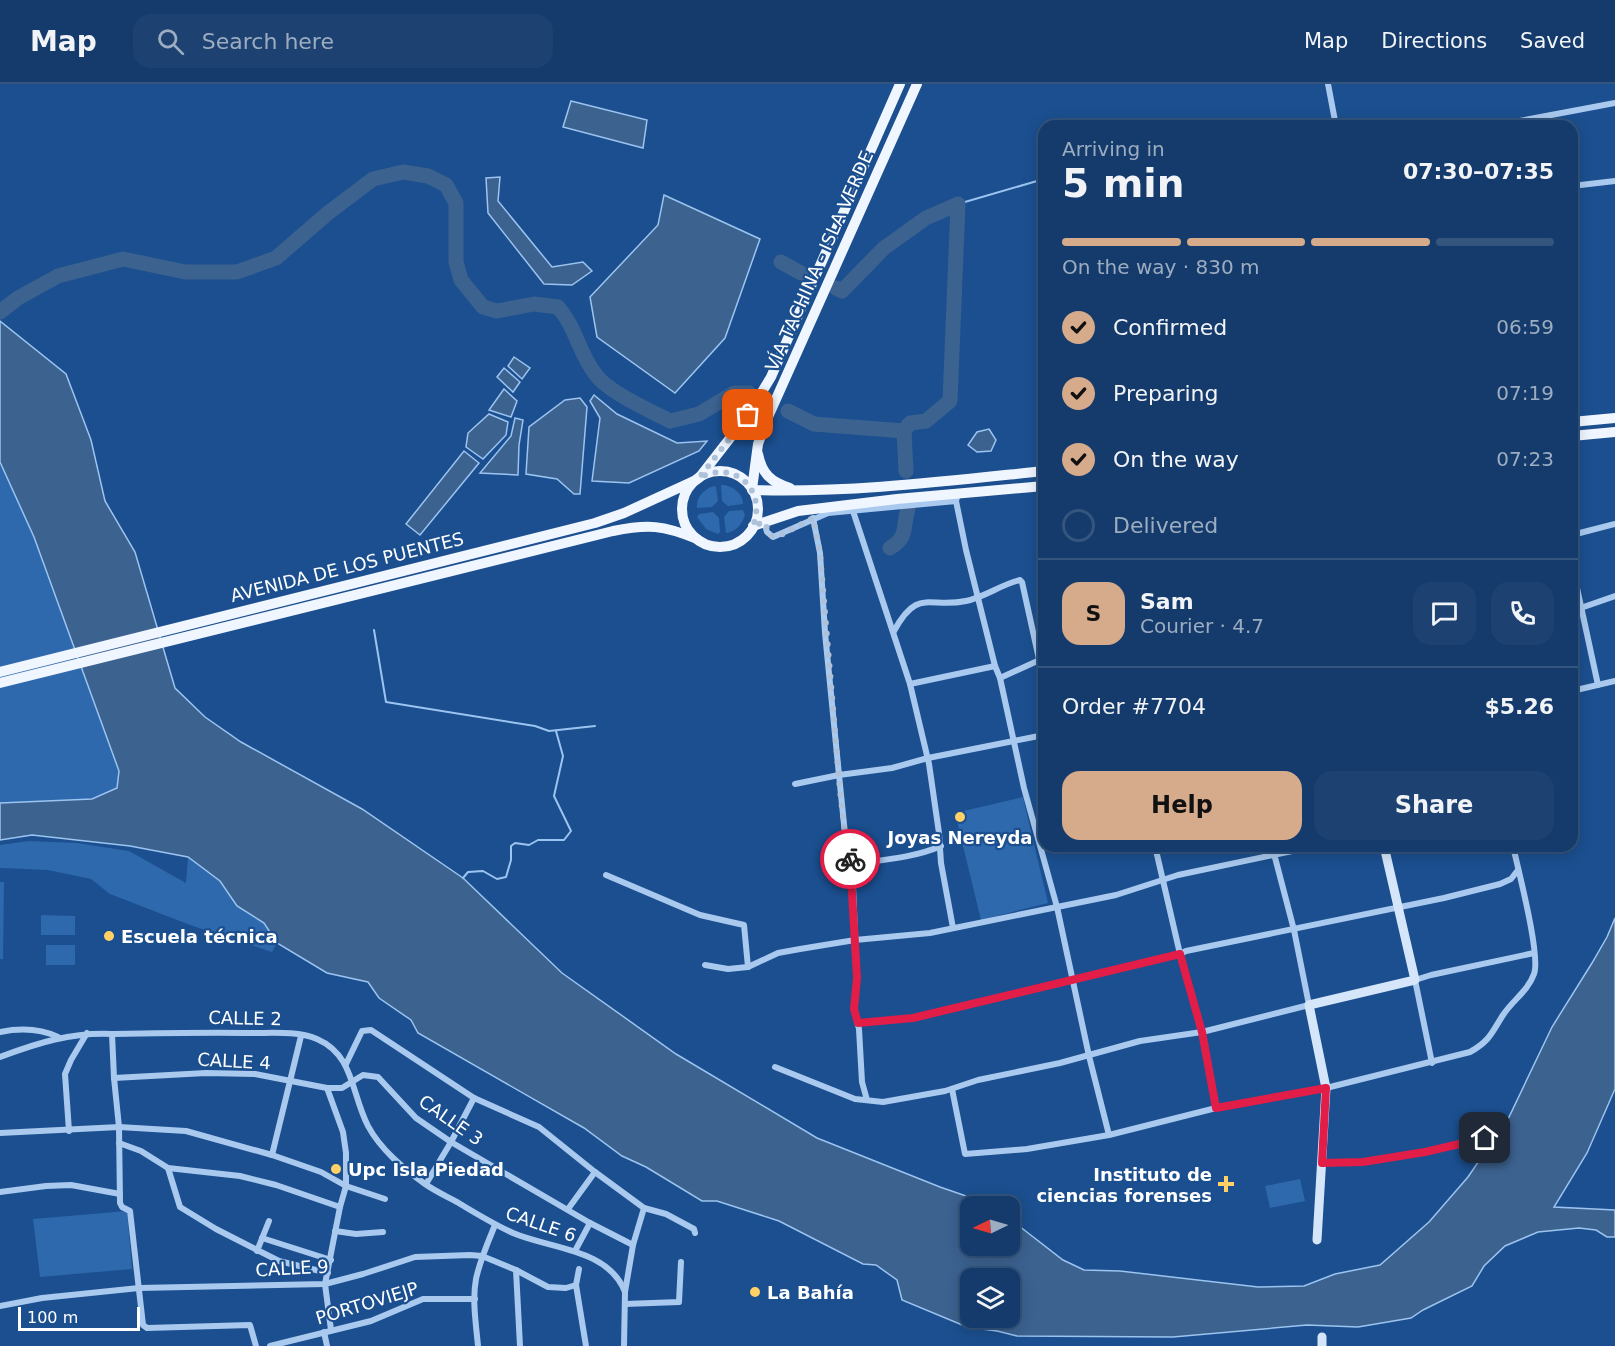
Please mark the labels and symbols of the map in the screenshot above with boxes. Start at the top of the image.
street label: VÍA TACHINA - ISLA VERDE [761,148,877,374]
pin [722,389,773,440]
street label: AVENIDA DE LOS PUENTES [228,528,466,606]
marker: Joyas Nereyda [953,810,967,824]
place label: Joyas Nereyda [885,827,1033,848]
courier [820,829,880,889]
place label: Escuela técnica [121,926,278,947]
marker: Escuela técnica [102,929,116,943]
street label: CALLE 2 [208,1007,282,1029]
street label: CALLE 4 [197,1049,271,1073]
street label: CALLE 3 [415,1090,487,1150]
pin [1459,1112,1510,1163]
place label: Upc Isla Piedad [348,1159,504,1180]
marker: Upc Isla Piedad [329,1162,343,1176]
place label: Instituto de ciencias forenses [1036,1164,1212,1206]
marker: Instituto de ciencias forenses [1217,1175,1235,1193]
north arrow [960,1196,1020,1256]
street label: CALLE 6 [503,1202,579,1246]
street label: CALLE 9 [255,1256,329,1280]
street label: PORTOVIEJP [313,1277,421,1329]
place label: La Bahía [767,1282,854,1303]
marker: La Bahía [748,1285,762,1299]
scale bar [18,1304,140,1332]

